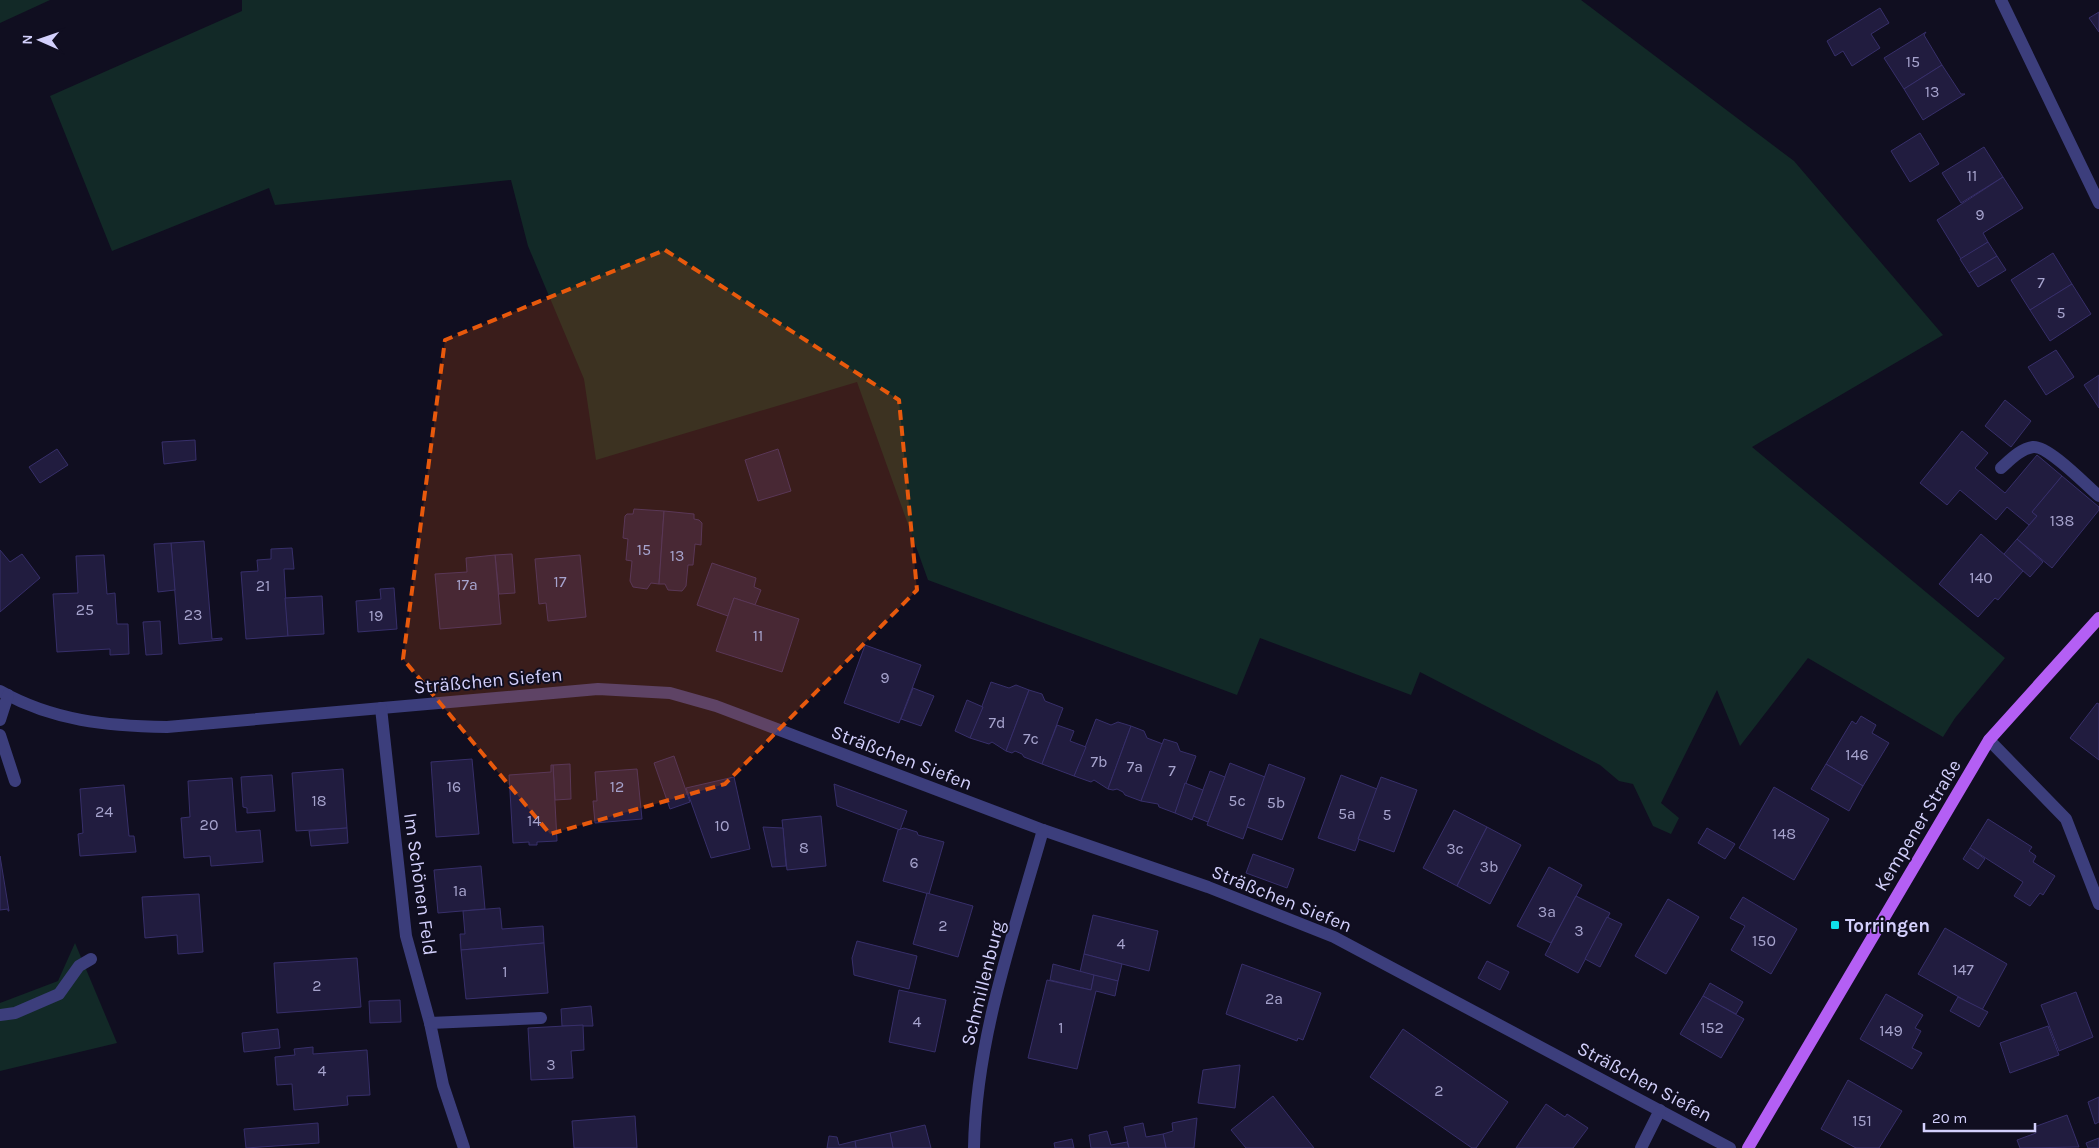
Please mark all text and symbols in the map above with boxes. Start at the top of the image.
north arrow [15,15,65,65]
text: N [19,34,36,45]
house number: 15 [1906,52,1920,71]
house number: 13 [1925,82,1939,101]
house number: 11 [1967,166,1977,185]
house number: 9 [1975,205,1985,224]
house number: 7 [2037,273,2045,292]
house number: 5 [2056,303,2066,322]
house number: 138 [2050,511,2074,530]
house number: 15 [637,540,651,559]
house number: 13 [670,546,684,565]
house number: 140 [1969,568,1993,587]
house number: 17 [554,572,567,591]
house number: 17a [456,575,478,594]
house number: 21 [256,576,270,595]
house number: 25 [76,600,94,619]
house number: 23 [184,605,202,624]
house number: 19 [369,606,383,625]
house number: 11 [753,626,763,645]
street label: Sträßchen Siefen [413,664,563,698]
house number: 9 [880,668,890,687]
house number: 7d [989,713,1006,732]
street label: Sträßchen Siefen [828,721,975,795]
house number: 7c [1023,729,1039,748]
house number: 146 [1845,745,1869,764]
house number: 7b [1091,752,1108,771]
street label: Kempener Straße [1870,756,1966,895]
house number: 7a [1127,757,1143,776]
house number: 7 [1168,761,1176,780]
house number: 16 [447,777,461,796]
house number: 12 [610,777,624,796]
house number: 18 [311,791,327,810]
house number: 5c [1228,791,1246,810]
house number: 5b [1267,793,1285,812]
house number: 24 [95,802,113,821]
house number: 5a [1338,804,1356,823]
house number: 5 [1382,805,1392,824]
street label: Im Schönen Feld [399,811,441,957]
house number: 14 [527,811,541,830]
house number: 20 [200,815,218,834]
house number: 10 [715,816,729,835]
house number: 148 [1772,824,1796,843]
house number: 8 [799,838,809,857]
house number: 3c [1446,839,1464,858]
house number: 6 [909,853,919,872]
house number: 3b [1480,857,1498,876]
street label: Sträßchen Siefen [1208,861,1355,937]
house number: 1a [453,881,467,900]
house number: 3a [1538,902,1556,921]
place label: Torringen [1845,915,1930,937]
house number: 2 [938,916,948,935]
street label: Schmillenburg [957,918,1009,1048]
marker: Torringen [1829,919,1841,931]
house number: 3 [1574,921,1584,940]
house number: 150 [1752,931,1776,950]
house number: 4 [1117,934,1126,953]
house number: 147 [1952,960,1974,979]
house number: 1 [502,962,508,981]
house number: 2 [312,976,322,995]
house number: 2a [1265,989,1283,1008]
house number: 4 [913,1012,922,1031]
house number: 1 [1058,1018,1064,1037]
house number: 152 [1700,1018,1724,1037]
house number: 149 [1879,1021,1903,1040]
street label: Sträßchen Siefen [1573,1037,1716,1127]
house number: 3 [546,1055,556,1074]
house number: 4 [318,1061,327,1080]
house number: 2 [1434,1081,1444,1100]
scale bar [1924,1100,2035,1132]
text: 20 m [1932,1109,1967,1127]
house number: 151 [1852,1111,1872,1130]

